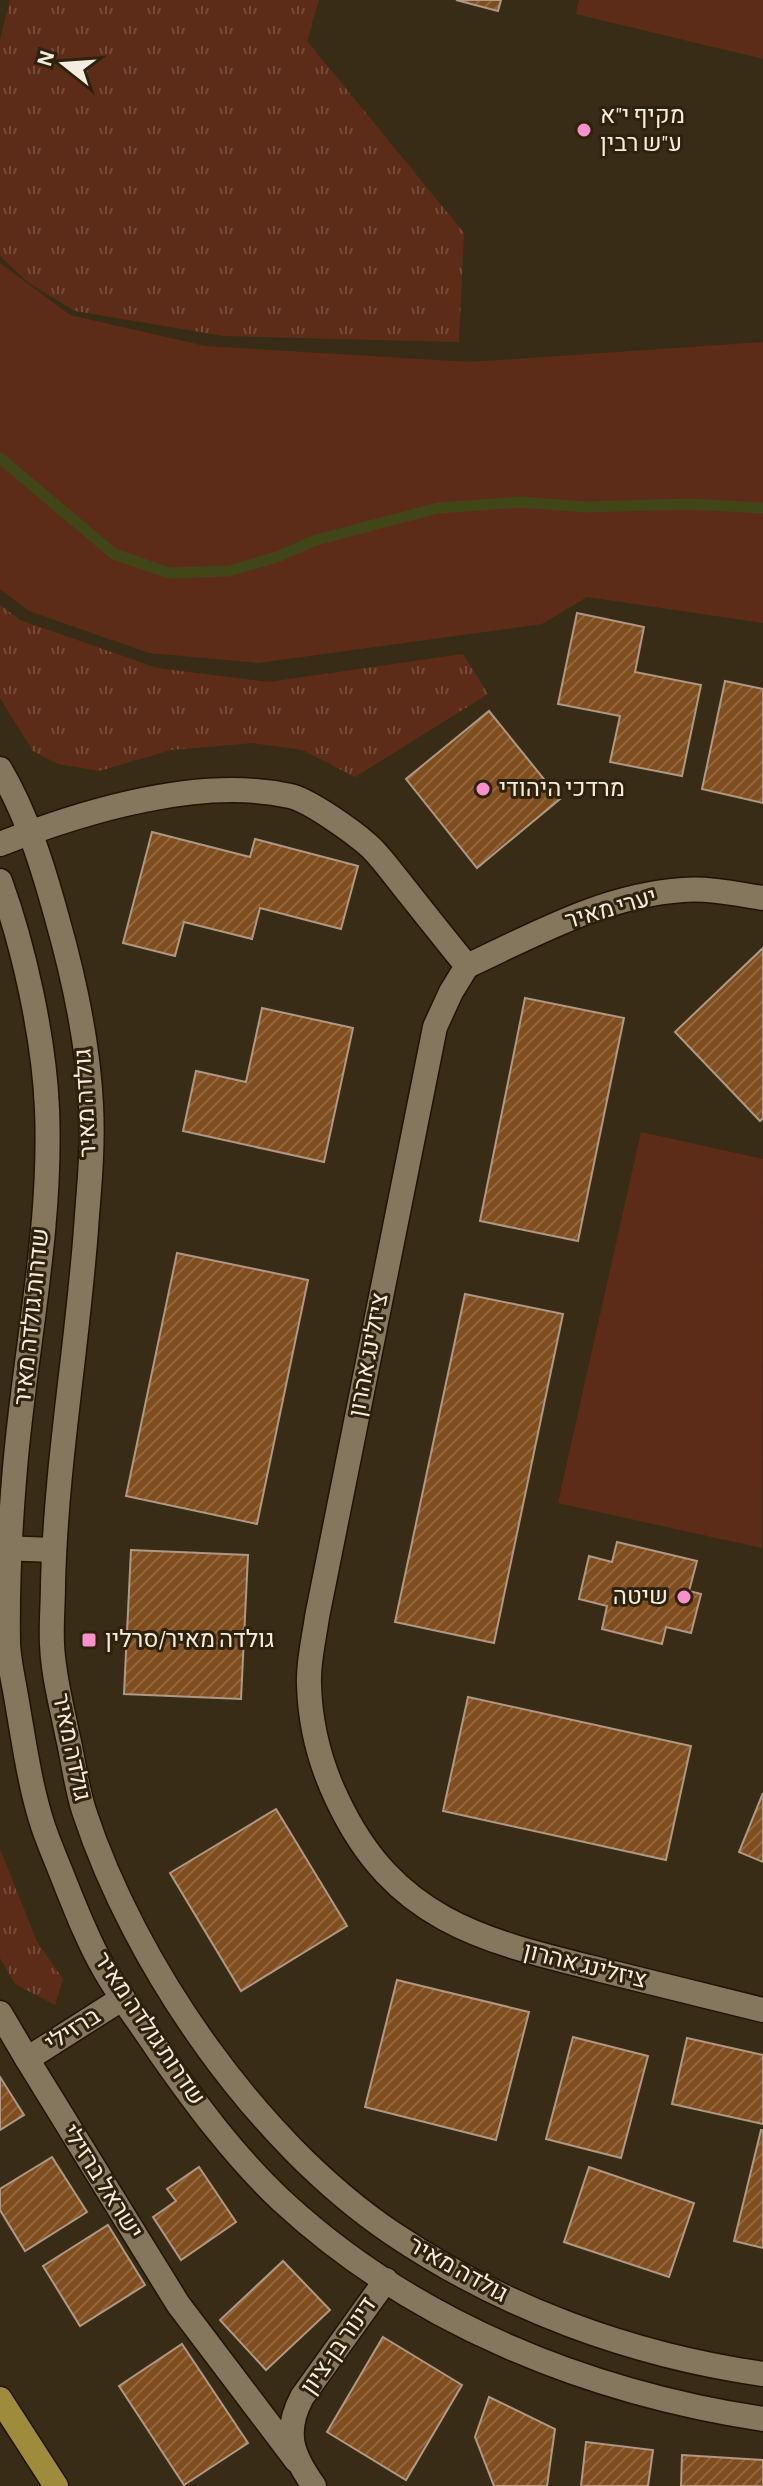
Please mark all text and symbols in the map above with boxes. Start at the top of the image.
north arrow [24,24,104,104]
text: N [33,48,59,69]
place label: מקיף י"א ע"ש רבין [600,104,685,156]
marker: מקיף י"א ע"ש רבין [575,121,593,139]
place label: מרדכי היהודי [499,777,625,801]
marker: מרדכי היהודי [474,780,492,798]
street label: יערי מאיר [563,885,659,933]
street label: גולדה מאיר [71,1048,101,1158]
street label: שדרות גולדה מאיר [11,1227,53,1407]
street label: ציזלינג אהרון [345,1291,393,1419]
place label: שיטה [613,1585,668,1609]
marker: שיטה [675,1588,693,1606]
place label: גולדה מאיר/סרלין [105,1628,274,1652]
marker: גולדה מאיר/סרלין [80,1631,98,1649]
street label: גולדה מאיר [48,1691,94,1803]
street label: ציזלינג אהרון [521,1939,649,1993]
street label: שדרות גולדה מאיר [89,1948,209,2110]
street label: ברזילי [41,2004,105,2056]
street label: ישראל ברזילי [58,2121,146,2243]
street label: גולדה מאיר [405,2233,511,2307]
street label: דינור בן-ציון [297,2293,381,2399]

